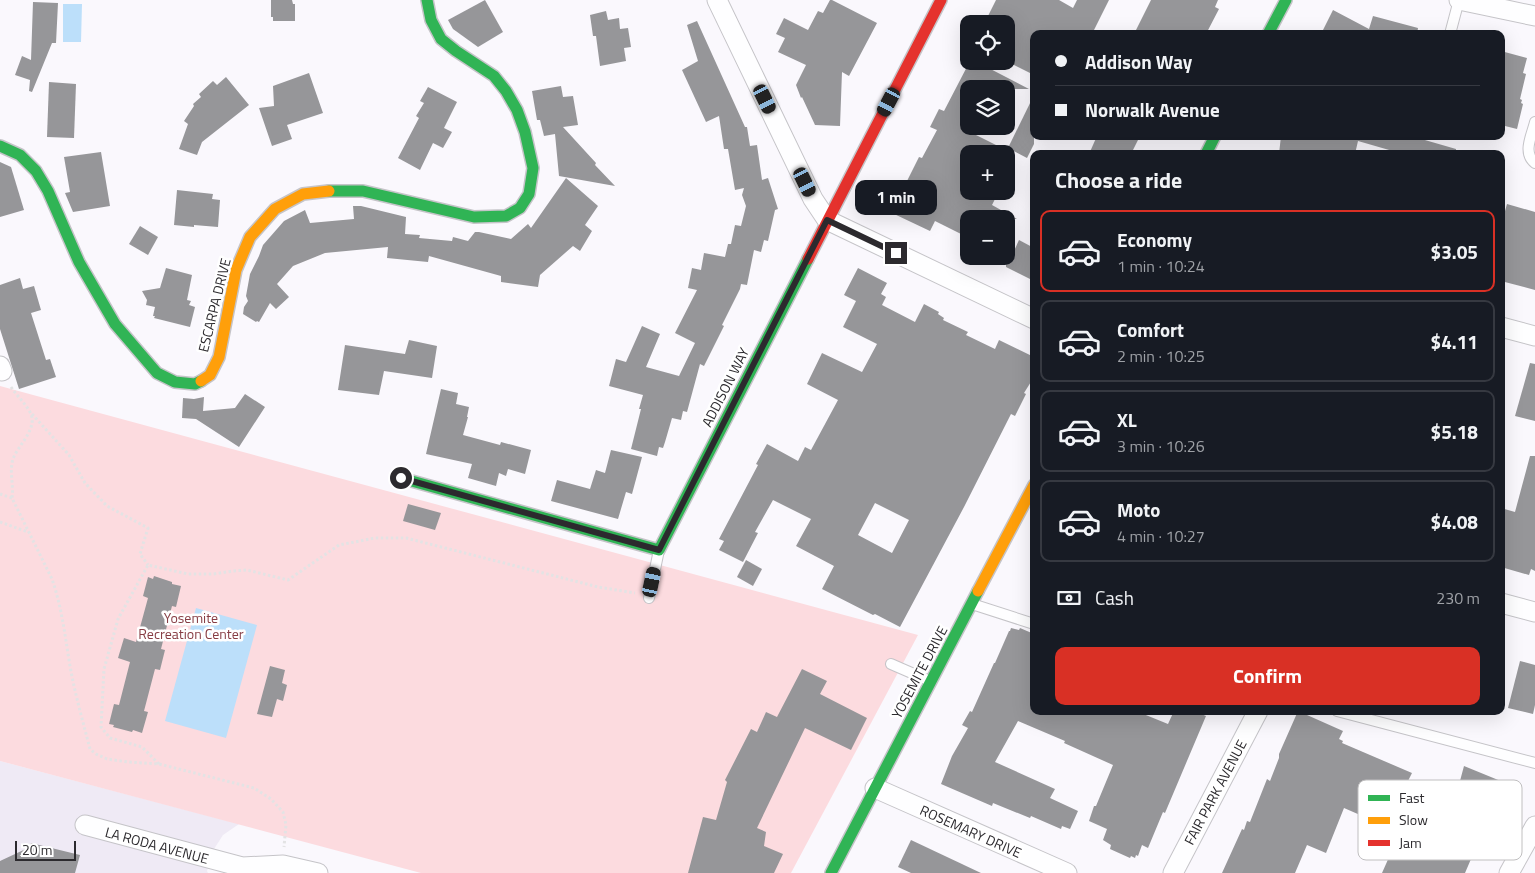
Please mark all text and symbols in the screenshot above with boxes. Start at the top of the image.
map controls [960,15,1015,265]
button: locate [960,15,1015,70]
text: Addison Way [1085,47,1192,76]
button: layers [960,80,1015,135]
car [751,82,778,116]
car [875,85,902,119]
text: Norwalk Avenue [1085,95,1220,124]
button: + [960,145,1015,200]
text: Choose a ride [1055,163,1182,197]
car [791,165,818,199]
callout: 1 min [855,180,937,216]
text: 1 min [877,185,915,209]
button: − [960,210,1015,265]
text: Economy [1117,225,1192,254]
icon: car [1057,229,1102,274]
text: $3.05 [1431,237,1478,266]
route end [885,242,907,264]
text: 1 min · 10:24 [1117,254,1205,278]
street label: ESCARPA DRIVE [192,256,236,354]
text: Comfort [1117,315,1184,344]
icon: car [1057,319,1102,364]
text: $4.11 [1431,327,1478,356]
street label: ADDISON WAY [696,343,754,430]
text: 2 min · 10:25 [1117,344,1205,368]
text: XL [1117,405,1137,434]
icon: car [1057,409,1102,454]
text: $5.18 [1431,417,1478,446]
text: 3 min · 10:26 [1117,434,1205,458]
route start [390,467,412,489]
text: Moto [1117,495,1160,524]
icon: car [1057,499,1102,544]
text: $4.08 [1431,507,1478,536]
text: 4 min · 10:27 [1117,524,1205,548]
car [641,566,662,598]
text: Cash [1095,583,1134,612]
icon: cash [1055,584,1083,612]
text: 230 m [1436,586,1480,610]
park label: Yosemite Recreation Center [138,607,244,644]
street label: YOSEMITE DRIVE [886,622,952,722]
button: Confirm [1055,647,1480,705]
street label: FAIR PARK AVENUE [1178,735,1252,848]
legend [1358,780,1522,860]
text: Fast [1399,787,1424,808]
street label: ROSEMARY DRIVE [917,799,1025,863]
text: Slow [1399,809,1428,830]
street label: LA RODA AVENUE [103,821,211,869]
text: Jam [1399,832,1422,853]
scale bar [15,838,76,861]
text: 20 m [22,839,52,860]

